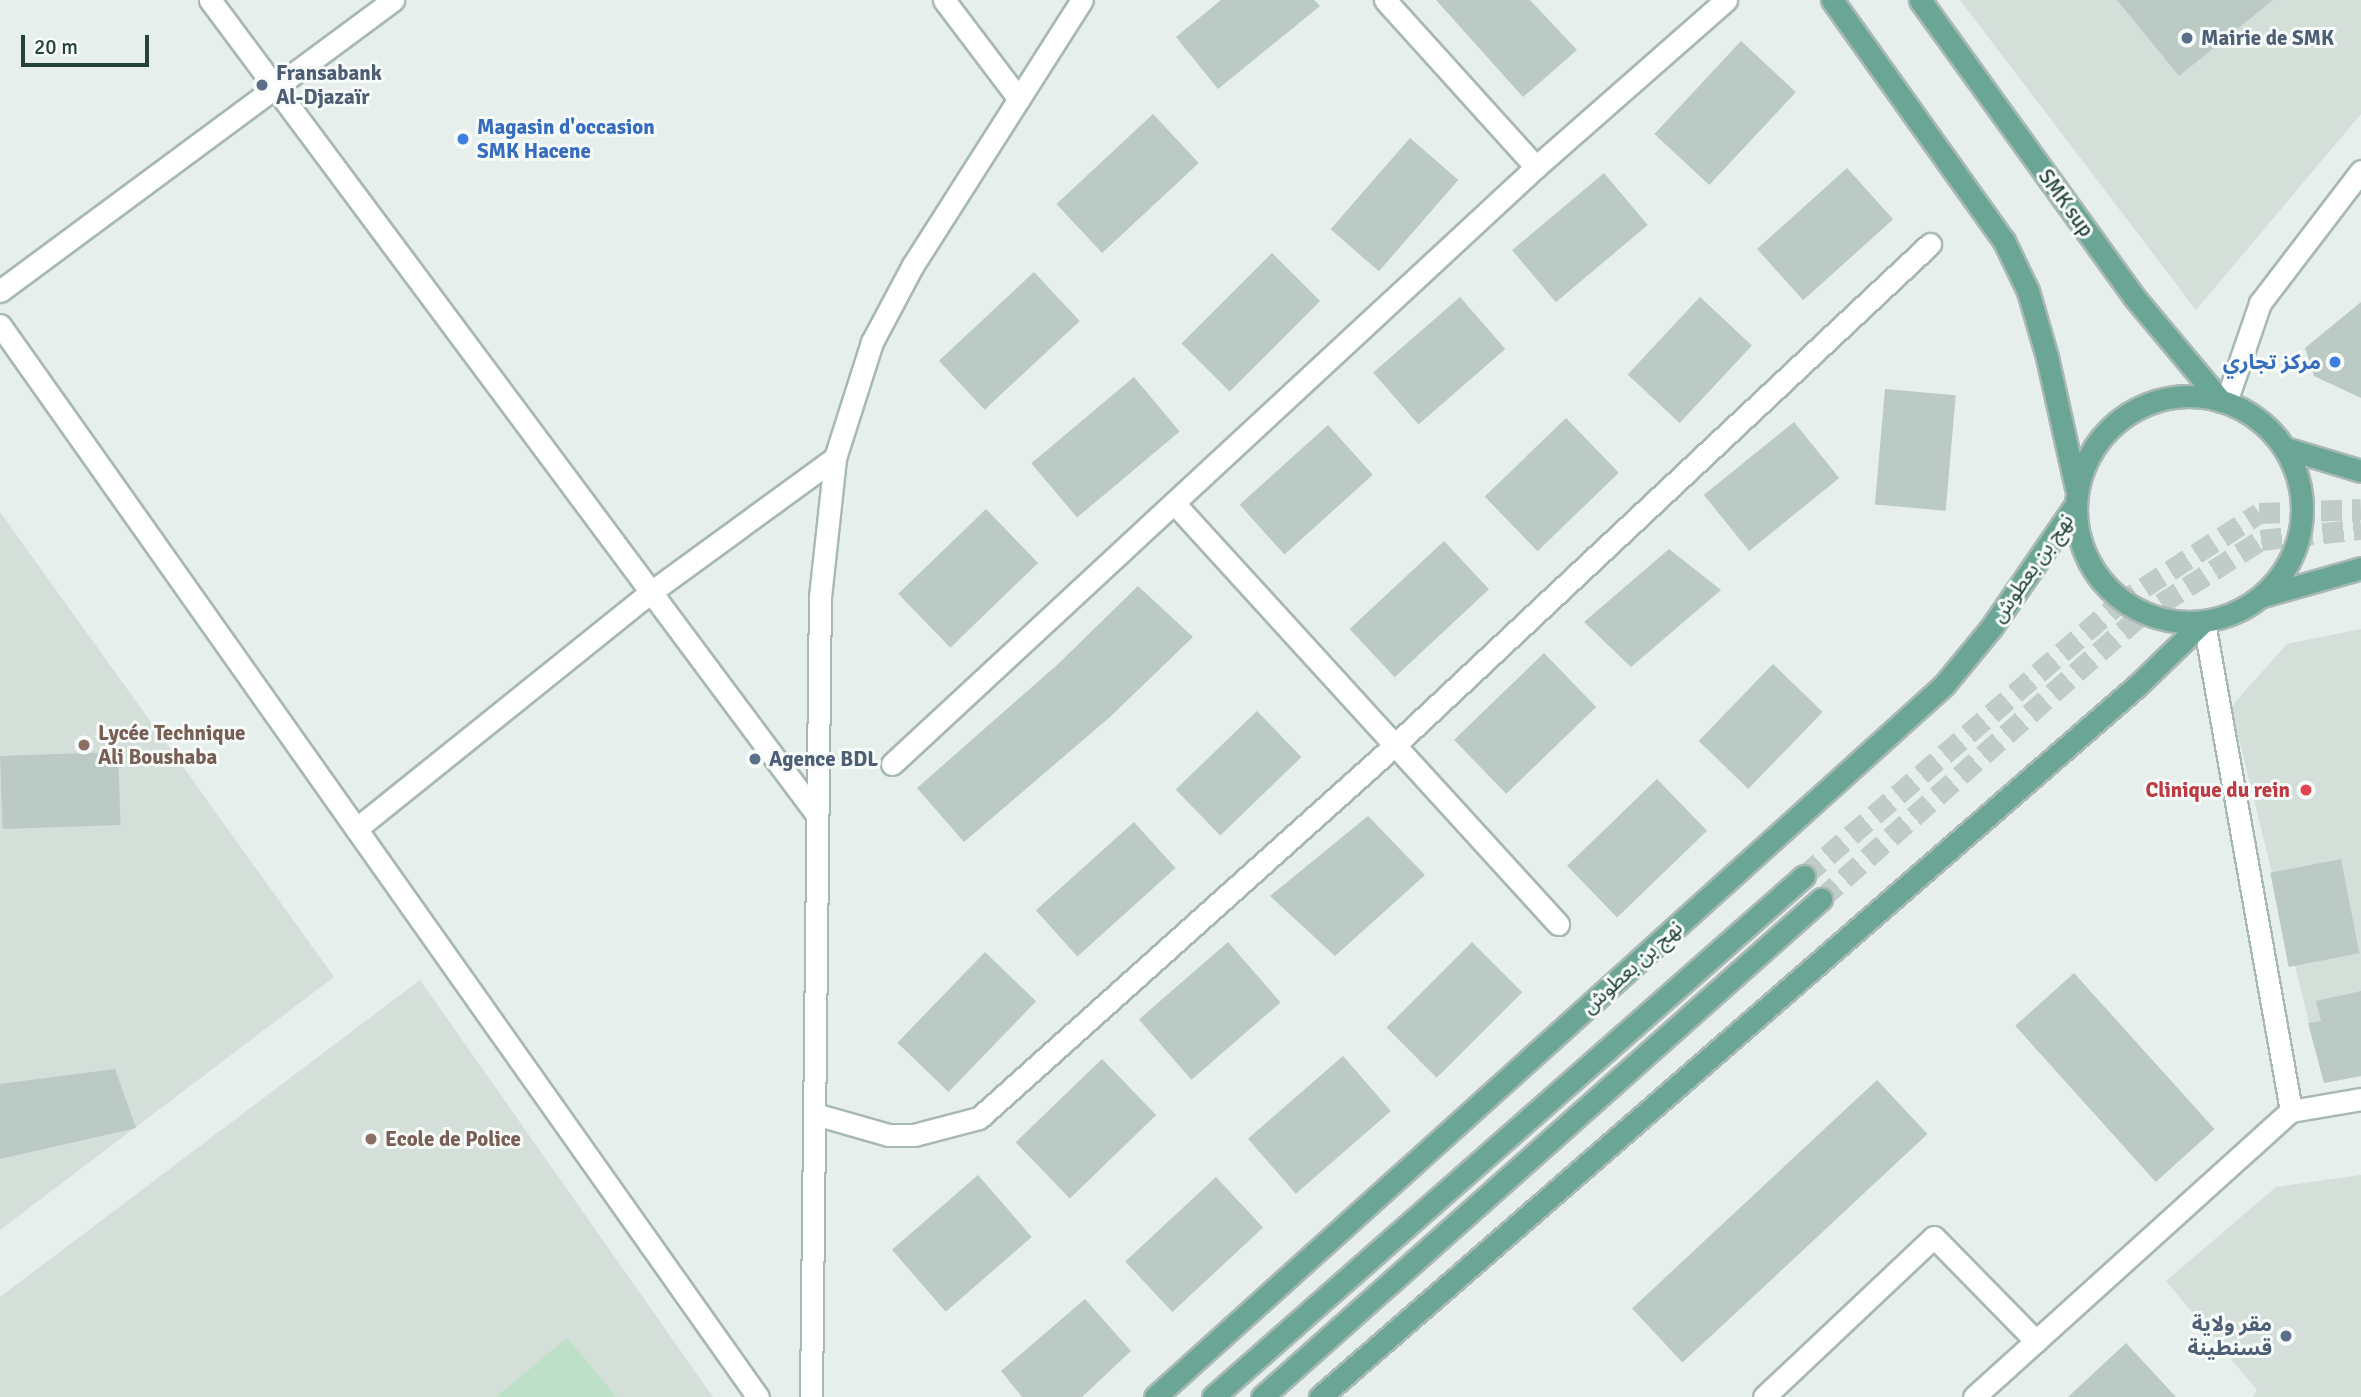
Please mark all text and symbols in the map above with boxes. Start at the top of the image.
scale bar [24,21,152,65]
place label: Mairie de SMK [2201,25,2334,51]
marker: Mairie de SMK [2179,30,2195,46]
text: 20 m [34,34,78,60]
place label: Fransabank Al-Djazaïr [276,60,382,110]
marker: Fransabank Al-Djazaïr [254,77,270,93]
place label: Magasin d'occasion SMK Hacene [477,114,655,164]
marker: Magasin d'occasion SMK Hacene [455,131,471,147]
street label: SMK sup [2033,164,2099,242]
place label: مركز تجاري [2223,349,2321,375]
marker: مركز تجاري [2327,354,2343,370]
street label: نهج بن بعطوش [1985,509,2079,627]
place label: Lycée Technique Ali Boushaba [98,720,246,770]
marker: Lycée Technique Ali Boushaba [76,737,92,753]
place label: Agence BDL [769,746,878,772]
marker: Agence BDL [747,751,763,767]
place label: Clinique du rein [2145,777,2290,803]
marker: Clinique du rein [2296,780,2316,800]
street label: نهج بن بعطوش [1576,915,1688,1019]
place label: Ecole de Police [385,1126,521,1152]
marker: Ecole de Police [363,1131,379,1147]
place label: مقر ولاية قسنطينة [2188,1311,2272,1361]
marker: مقر ولاية قسنطينة [2278,1328,2294,1344]

